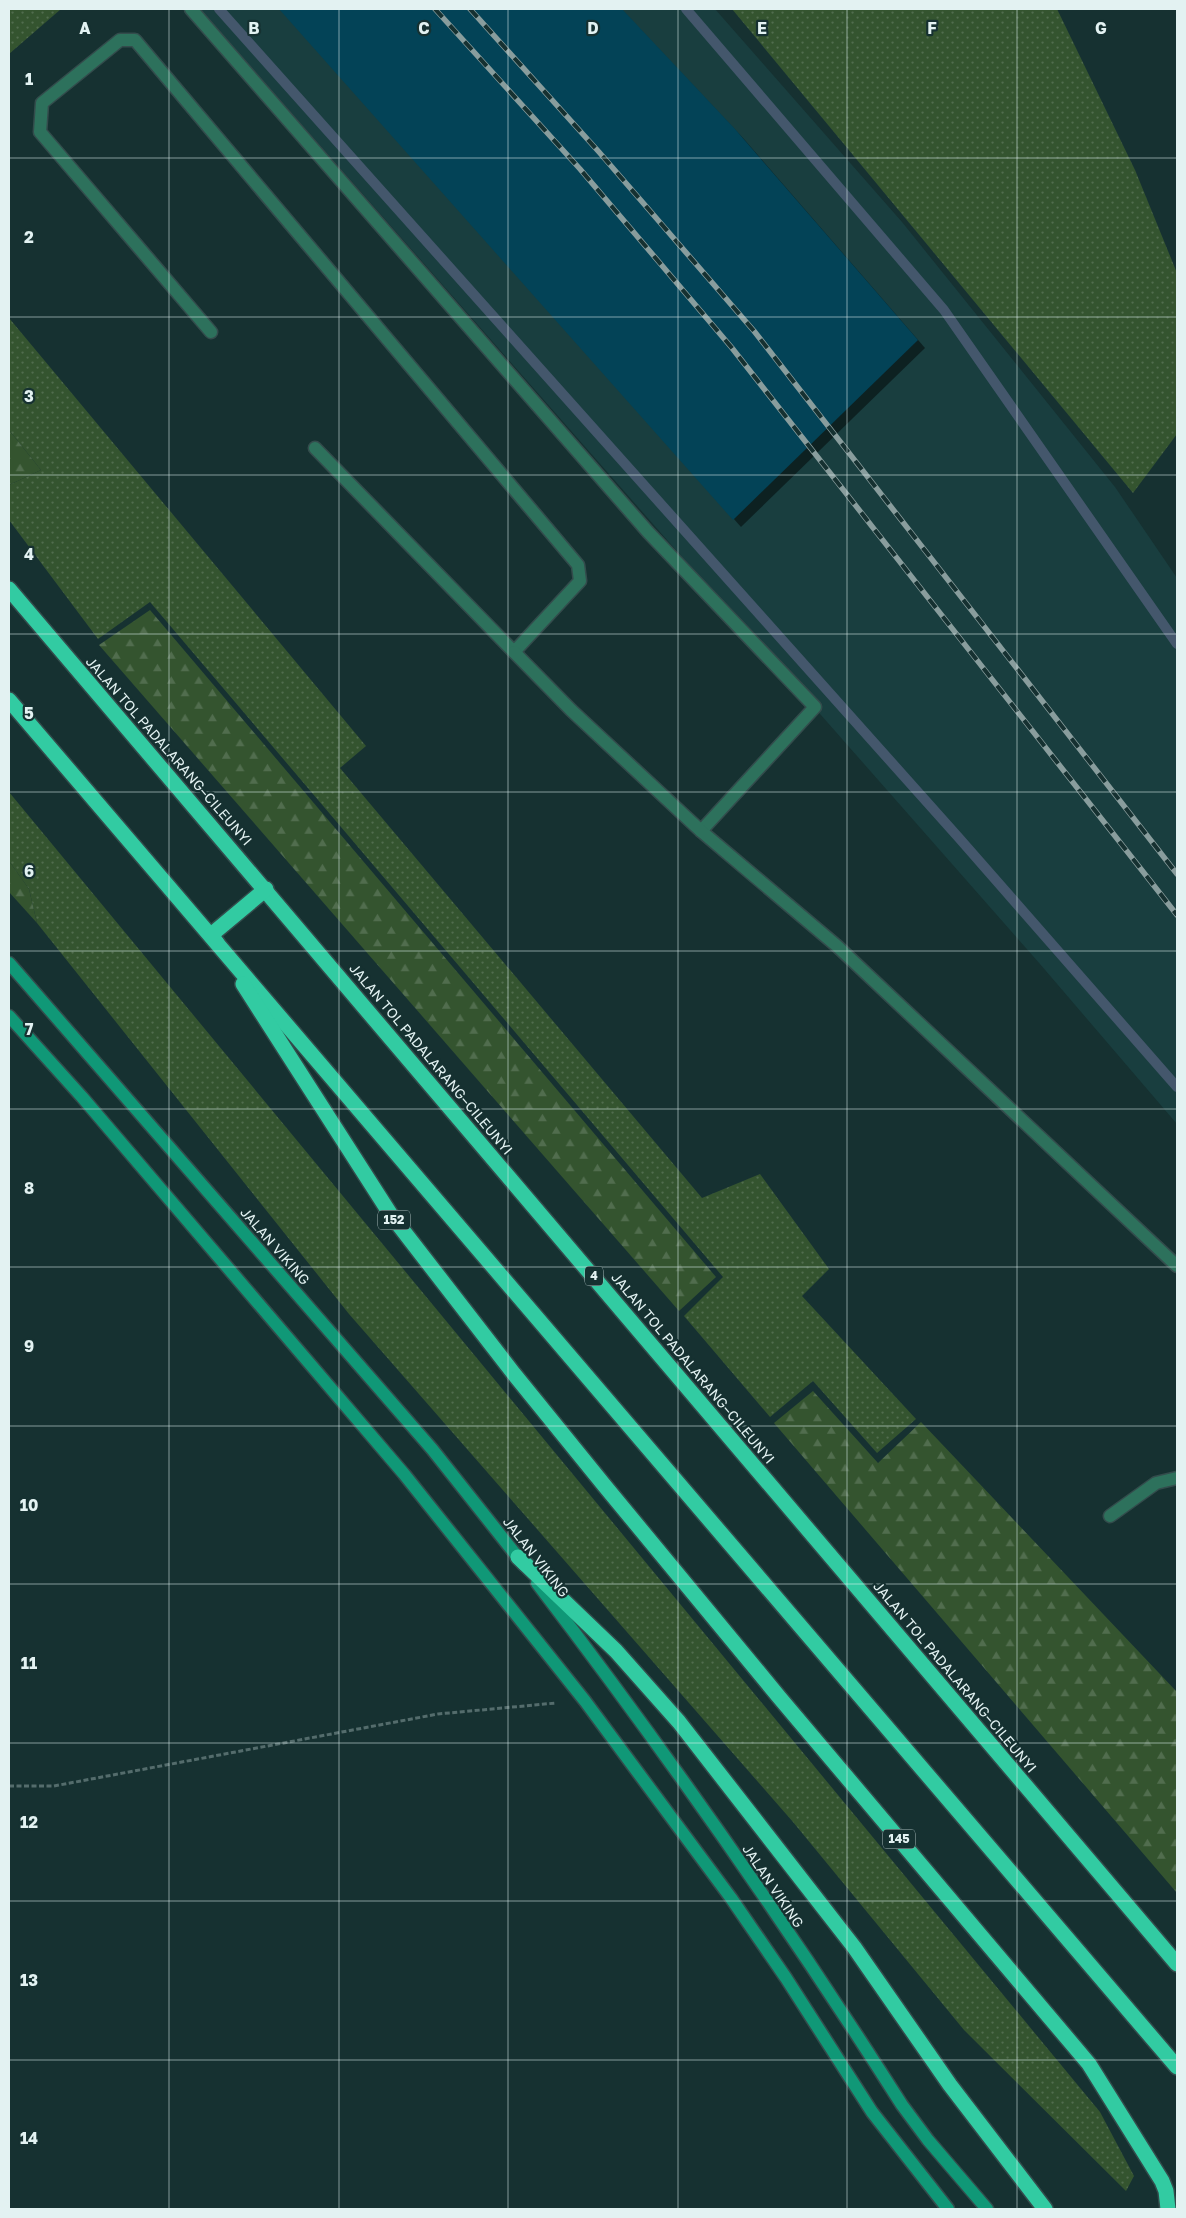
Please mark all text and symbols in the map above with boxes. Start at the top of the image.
text: A [79,18,91,38]
text: B [248,18,260,38]
text: C [418,18,430,38]
text: D [587,18,599,38]
text: E [757,18,767,38]
text: F [927,18,937,38]
text: G [1095,18,1107,38]
text: 1 [25,69,33,89]
text: 2 [24,227,34,247]
text: 3 [24,386,34,406]
text: 4 [24,544,34,564]
street label: JALAN TOL PADALARANG–CILEUNYI [83,653,256,849]
text: 5 [24,703,34,723]
text: 6 [24,861,34,881]
street label: JALAN TOL PADALARANG–CILEUNYI [346,960,516,1158]
text: 7 [25,1019,34,1039]
text: 8 [24,1178,34,1198]
street label: JALAN VIKING [237,1203,314,1288]
road number: 152 [378,1210,410,1230]
road number: 4 [585,1266,603,1285]
street label: JALAN TOL PADALARANG–CILEUNYI [608,1269,778,1467]
text: 9 [24,1336,34,1356]
text: 10 [20,1495,38,1515]
street label: JALAN VIKING [500,1513,573,1600]
street label: JALAN TOL PADALARANG–CILEUNYI [870,1578,1040,1776]
text: 11 [21,1653,37,1673]
text: 12 [20,1812,38,1832]
road number: 145 [883,1830,915,1848]
street label: JALAN VIKING [739,1841,808,1931]
text: 13 [20,1970,38,1990]
text: 14 [20,2128,38,2148]

